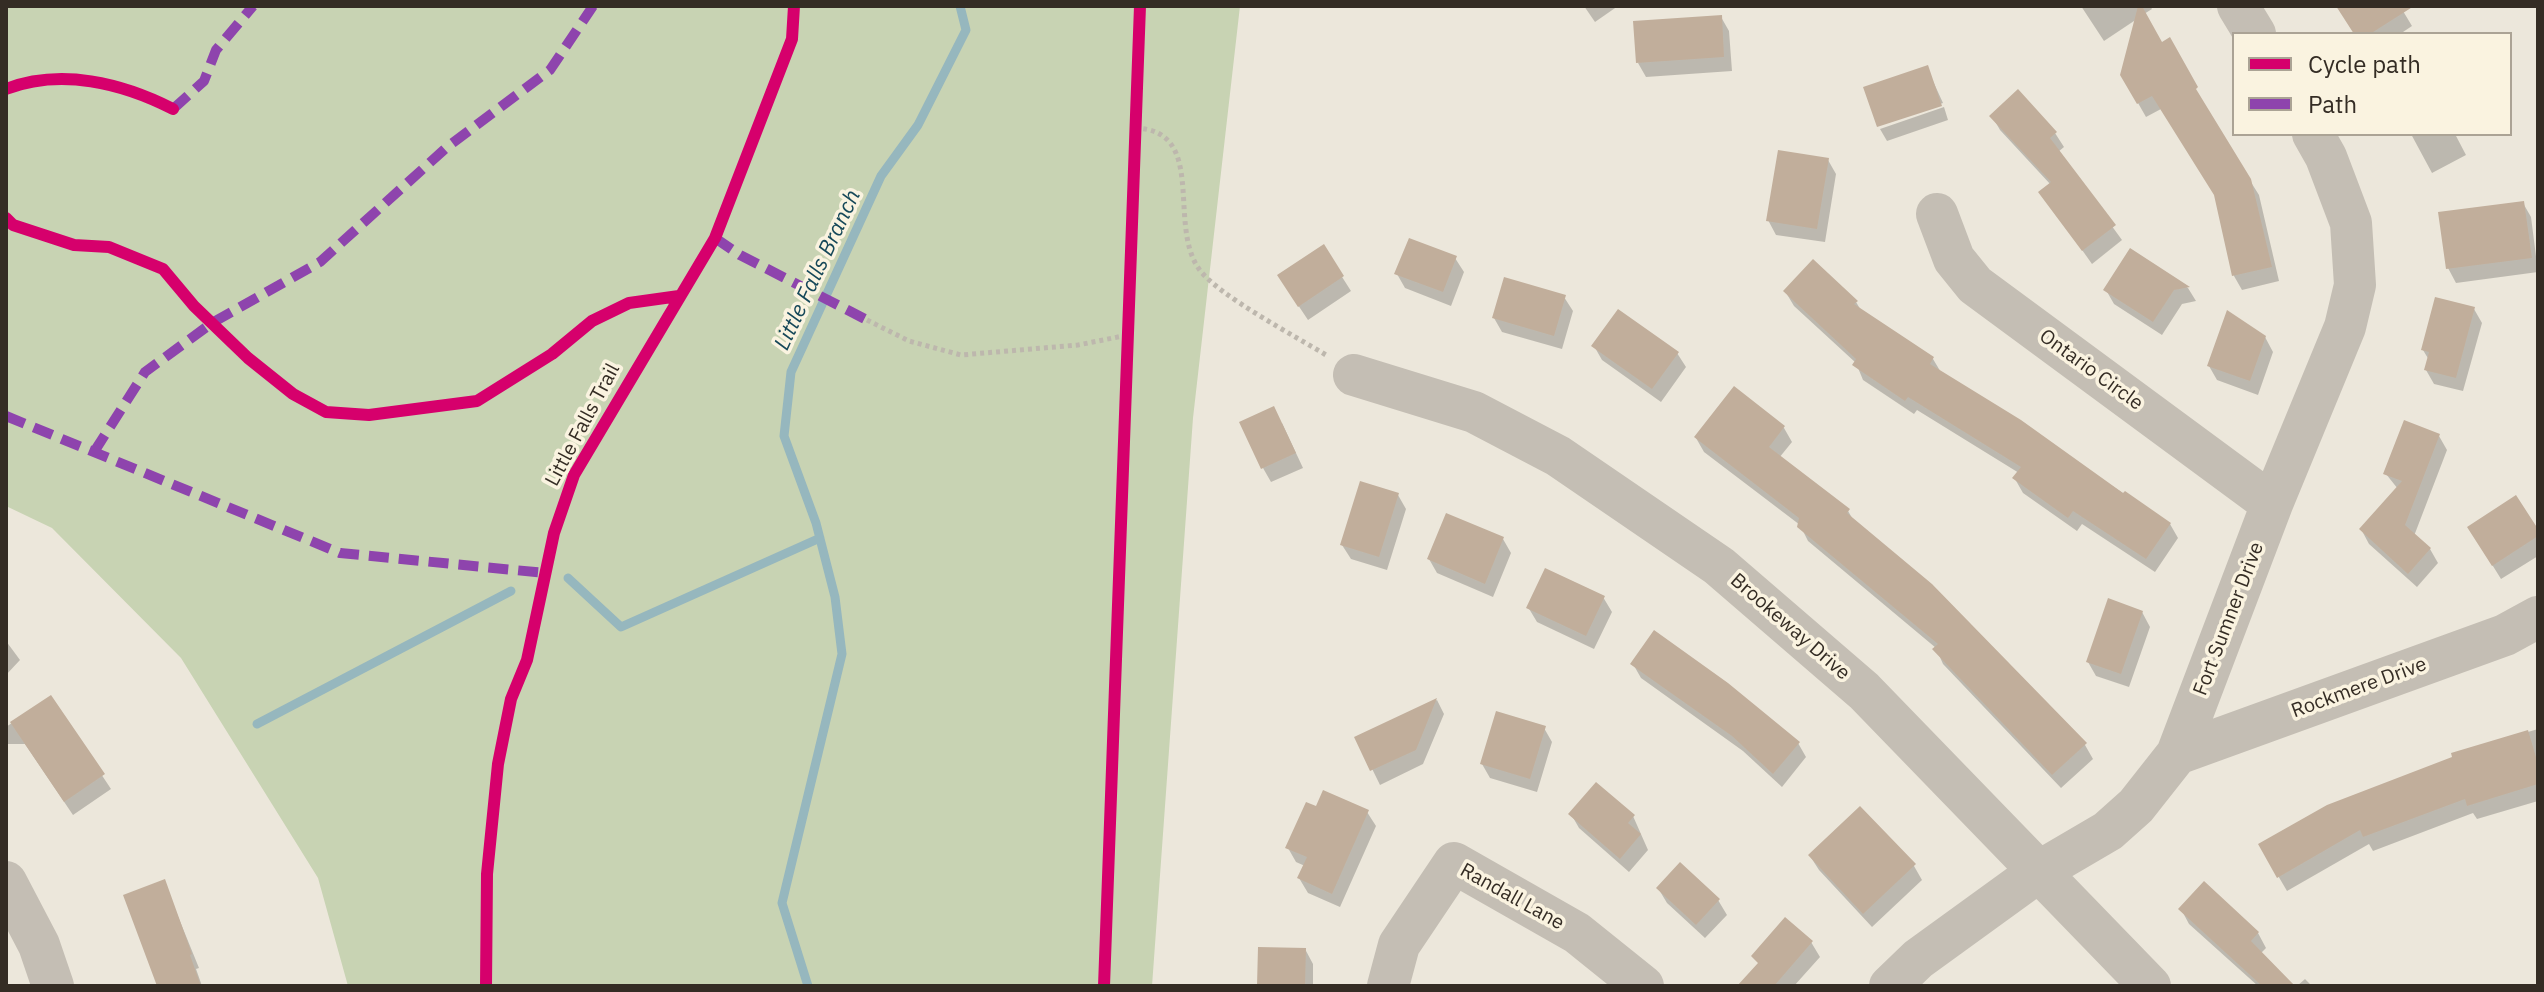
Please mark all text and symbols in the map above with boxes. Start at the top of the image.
legend [2232,32,2512,136]
text: Cycle path [2308,48,2421,80]
text: Path [2308,88,2357,120]
water label: Little Falls Branch [769,186,867,354]
street label: Ontario Circle [2034,324,2148,416]
street label: Little Falls Trail [541,360,625,490]
street label: Fort Sumner Drive [2189,539,2269,699]
street label: Brookeway Drive [1725,569,1855,685]
street label: Rockmere Drive [2288,652,2430,724]
street label: Randall Lane [1456,859,1568,935]

